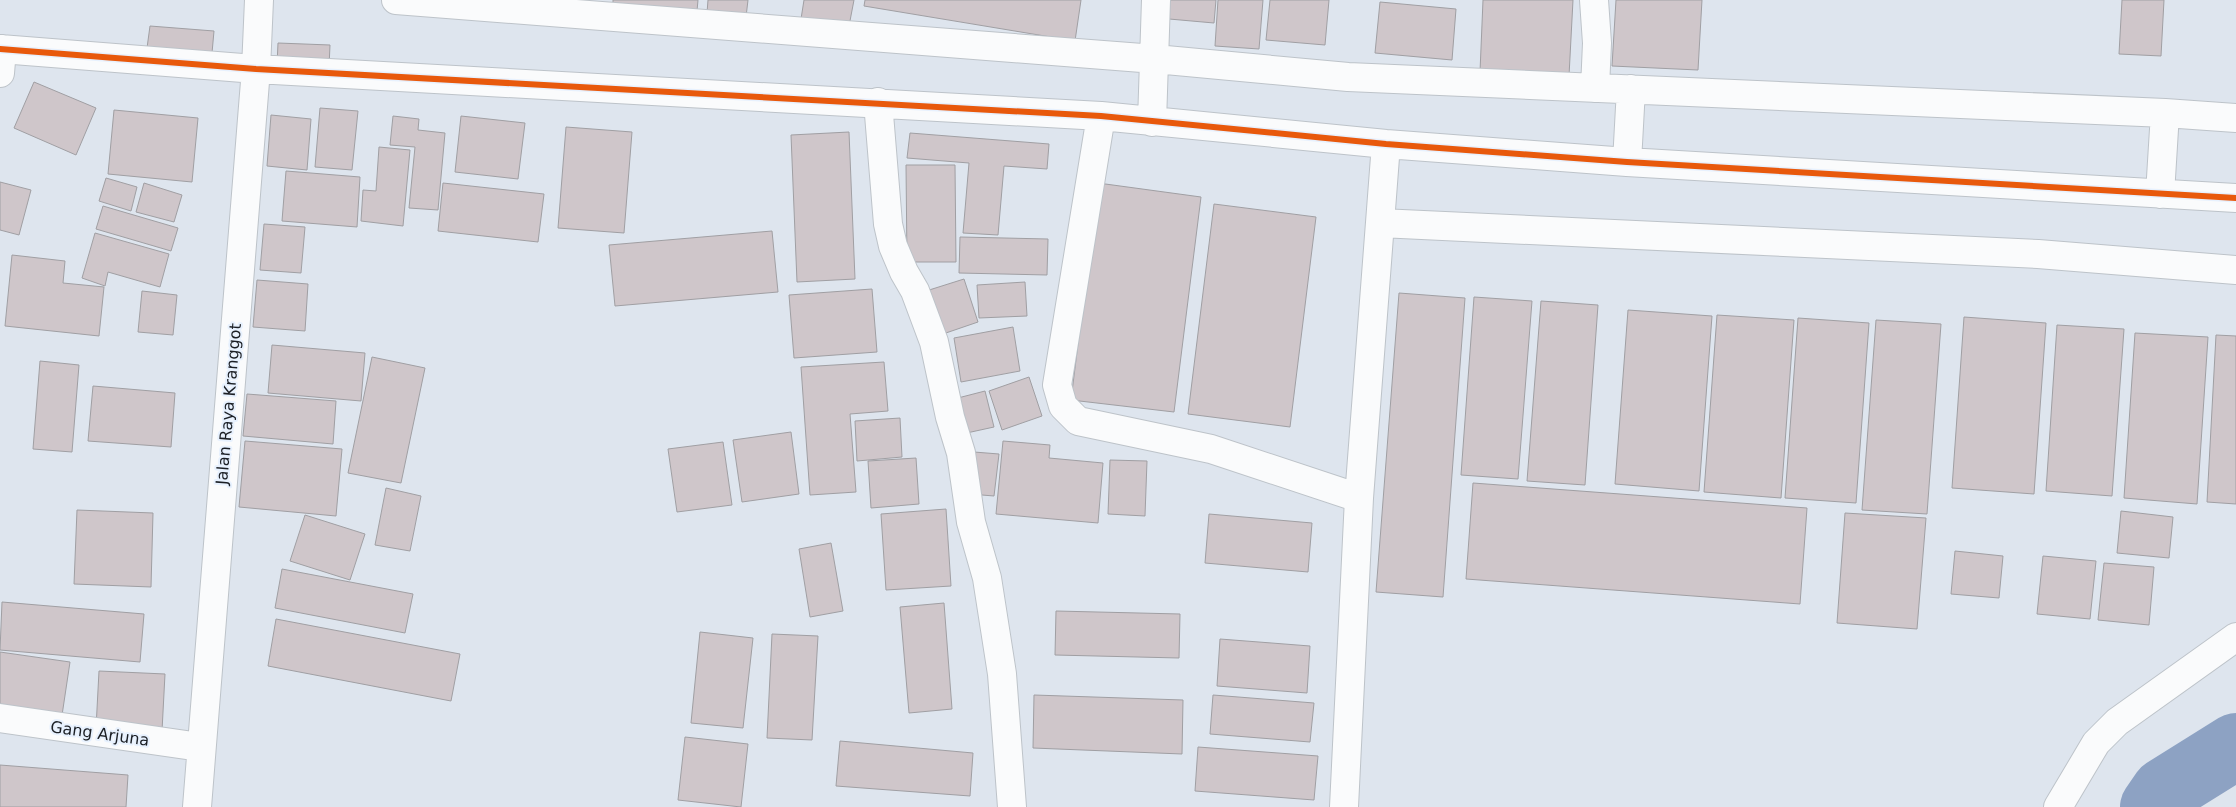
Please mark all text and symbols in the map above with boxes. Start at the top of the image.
street label: Jalan Raya Kranggot [212,322,245,487]
street label: Gang Arjuna [49,717,151,750]

